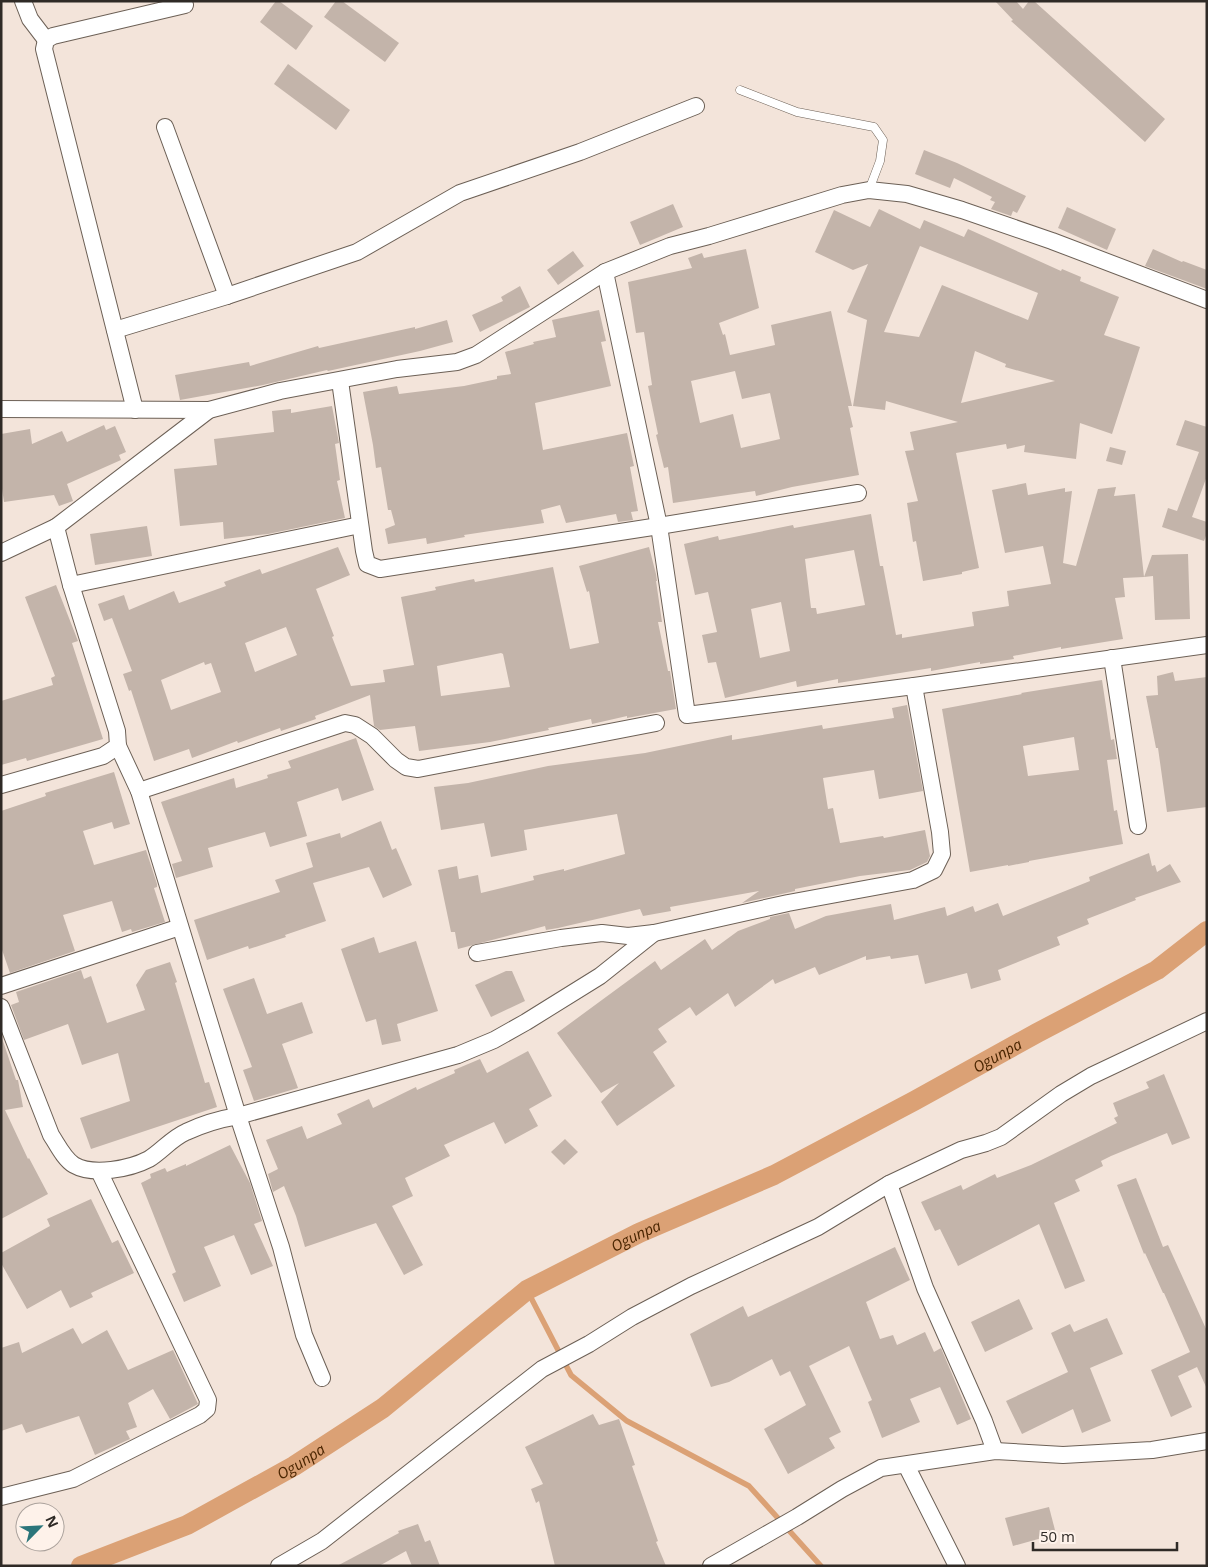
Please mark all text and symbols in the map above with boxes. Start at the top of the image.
water label: Ogunpa [969,1033,1025,1077]
water label: Ogunpa [607,1215,664,1256]
water label: Ogunpa [273,1438,329,1484]
north arrow [15,1502,65,1552]
text: N [41,1512,63,1531]
scale bar [1033,1520,1177,1552]
text: 50 m [1040,1526,1075,1546]

